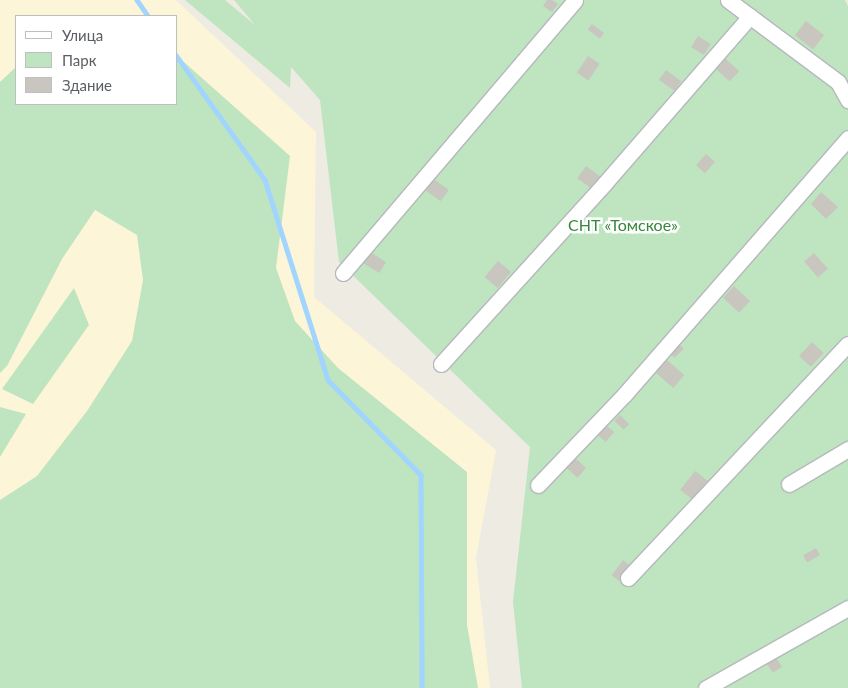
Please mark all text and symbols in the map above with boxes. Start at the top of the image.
legend [15,15,178,105]
text: Улица [62,26,103,44]
text: Парк [62,51,96,69]
text: Здание [62,76,112,94]
park label: СНТ «Томское» [568,215,678,235]

